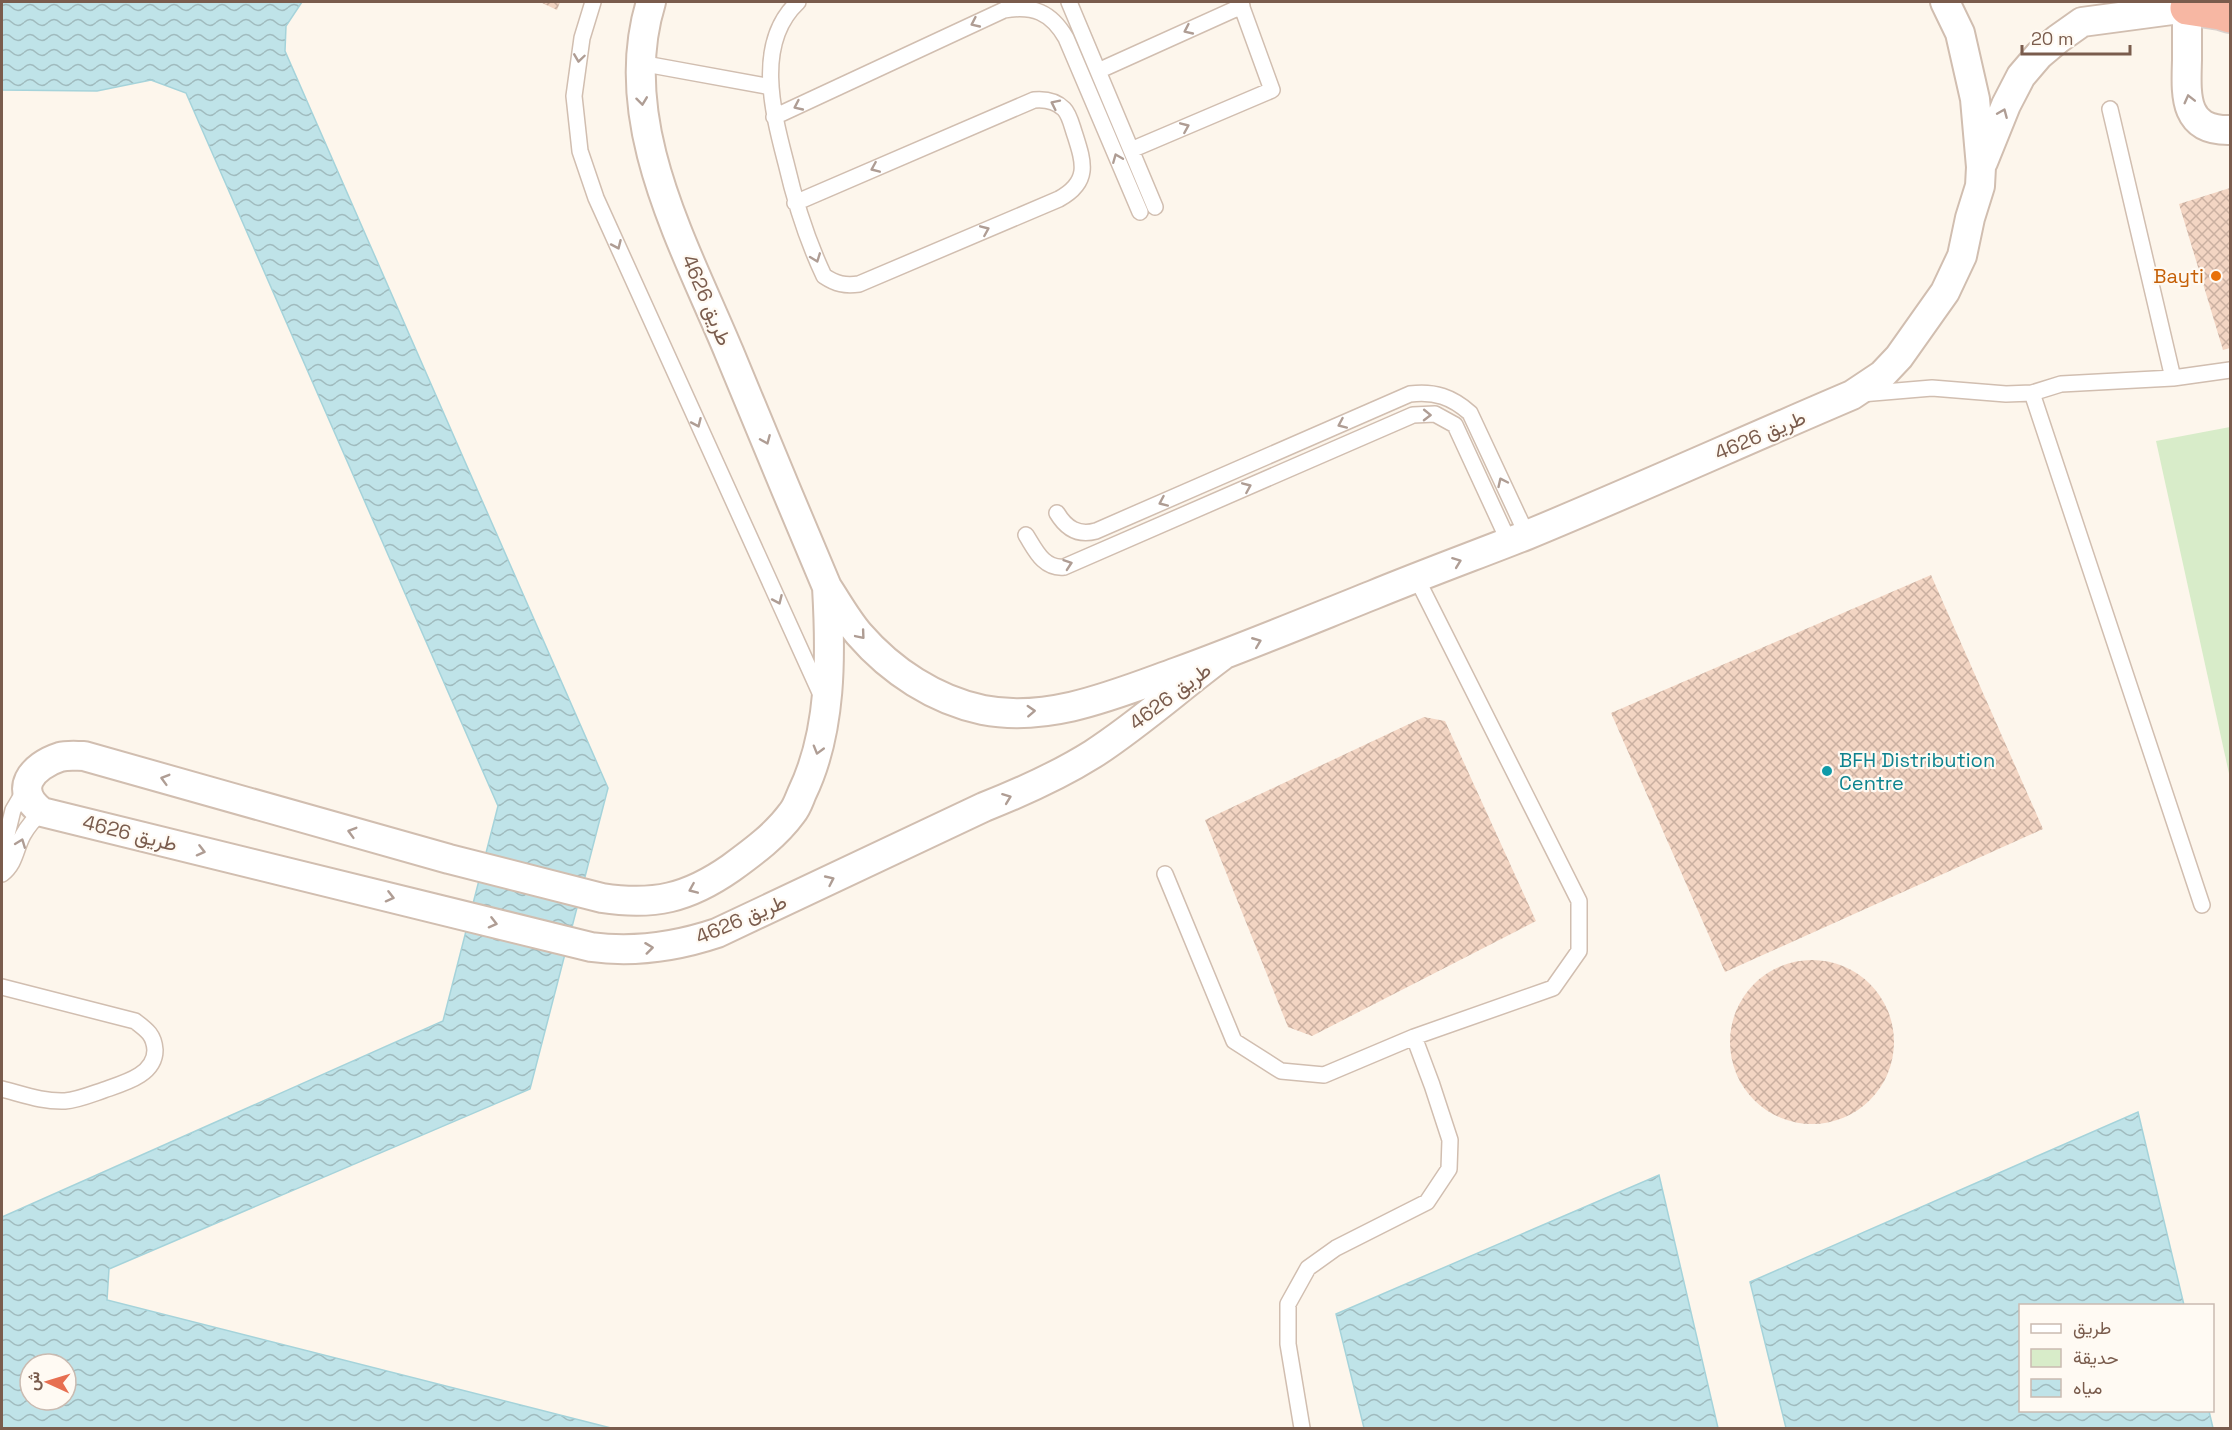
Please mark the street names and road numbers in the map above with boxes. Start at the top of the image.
street label: طريق 4626 [676,250,738,350]
street label: طريق 4626 [1710,404,1810,466]
street label: طريق 4626 [1124,657,1216,735]
street label: طريق 4626 [80,809,180,857]
street label: طريق 4626 [691,888,791,950]

